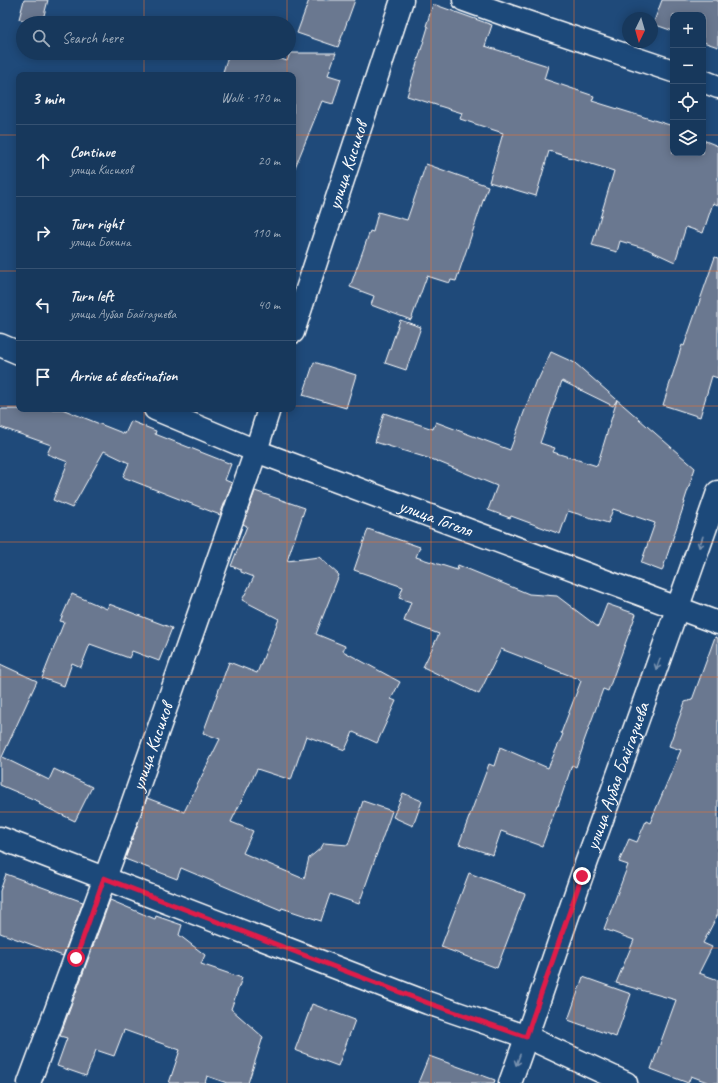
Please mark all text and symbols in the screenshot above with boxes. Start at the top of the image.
north arrow [622,12,658,48]
map controls [670,12,706,156]
button: + [670,12,706,48]
search box [16,16,296,60]
icon: search [30,27,52,49]
text: Search here [62,29,123,48]
button: − [670,48,706,84]
button: locate [670,84,706,120]
text: 3 min [32,88,65,109]
text: Walk · 170 m [221,90,280,106]
street label: улица Кисиков [322,115,374,214]
button: layers [670,120,706,156]
text: Continue [70,143,115,162]
icon: ahead [32,150,54,172]
text: 20 m [258,153,280,169]
text: улица Кисиков [70,162,132,178]
text: Turn right [70,215,123,234]
icon: right [32,222,54,244]
text: 110 m [252,225,280,241]
text: улица Бокина [70,234,131,250]
text: Turn left [70,287,113,306]
icon: left [32,294,54,316]
text: 40 m [258,297,280,313]
text: улица Аубая Байгазиева [70,306,176,322]
icon: arrive [32,366,54,388]
text: Arrive at destination [70,367,177,386]
street label: улица Гоголя [395,493,477,543]
one-way arrow [696,535,704,547]
one-way arrow [653,658,661,670]
street label: улица Кисиков [125,697,180,795]
street label: улица Аубая Байгазиева [580,697,656,854]
route end [573,867,591,885]
route start [67,949,85,967]
one-way arrow [514,1053,521,1066]

